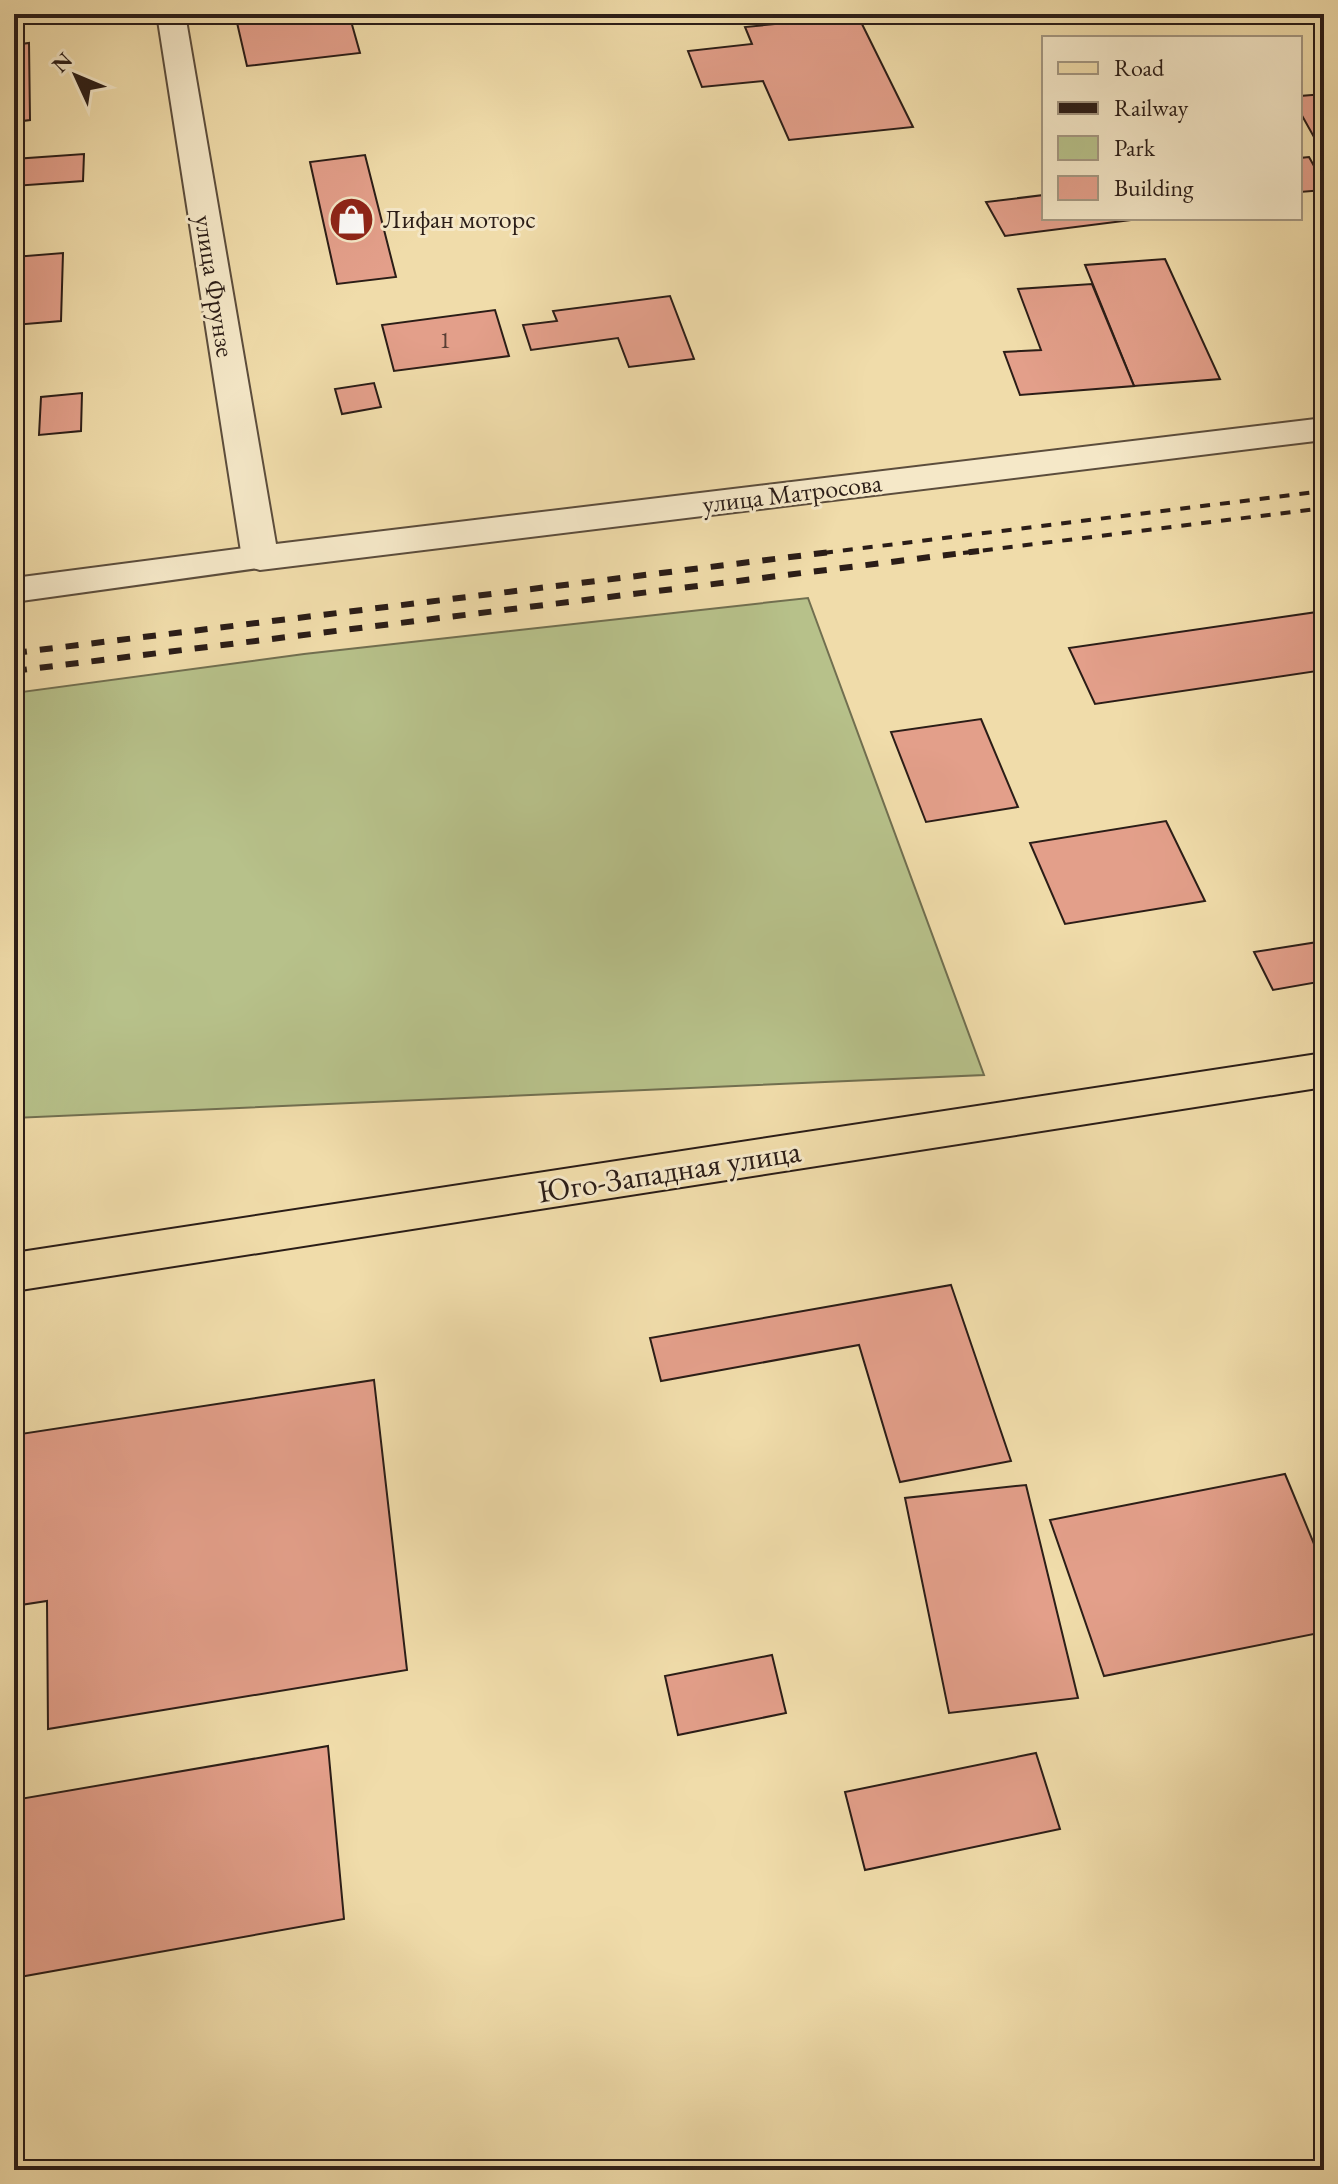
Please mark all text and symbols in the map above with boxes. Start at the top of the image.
north arrow [36,36,116,116]
legend [1042,36,1302,220]
text: N [45,46,79,79]
text: Road [1114,52,1165,83]
text: Railway [1114,92,1189,123]
text: Park [1114,132,1156,163]
text: Building [1114,172,1194,203]
shop icon: Лифан моторс [328,195,376,243]
place label: Лифан моторс [383,202,536,236]
street label: улица Фрунзе [187,212,243,360]
house number: 1 [439,324,451,355]
street label: улица Матросова [700,465,884,521]
street label: Юго-Западная улица [534,1129,804,1213]

